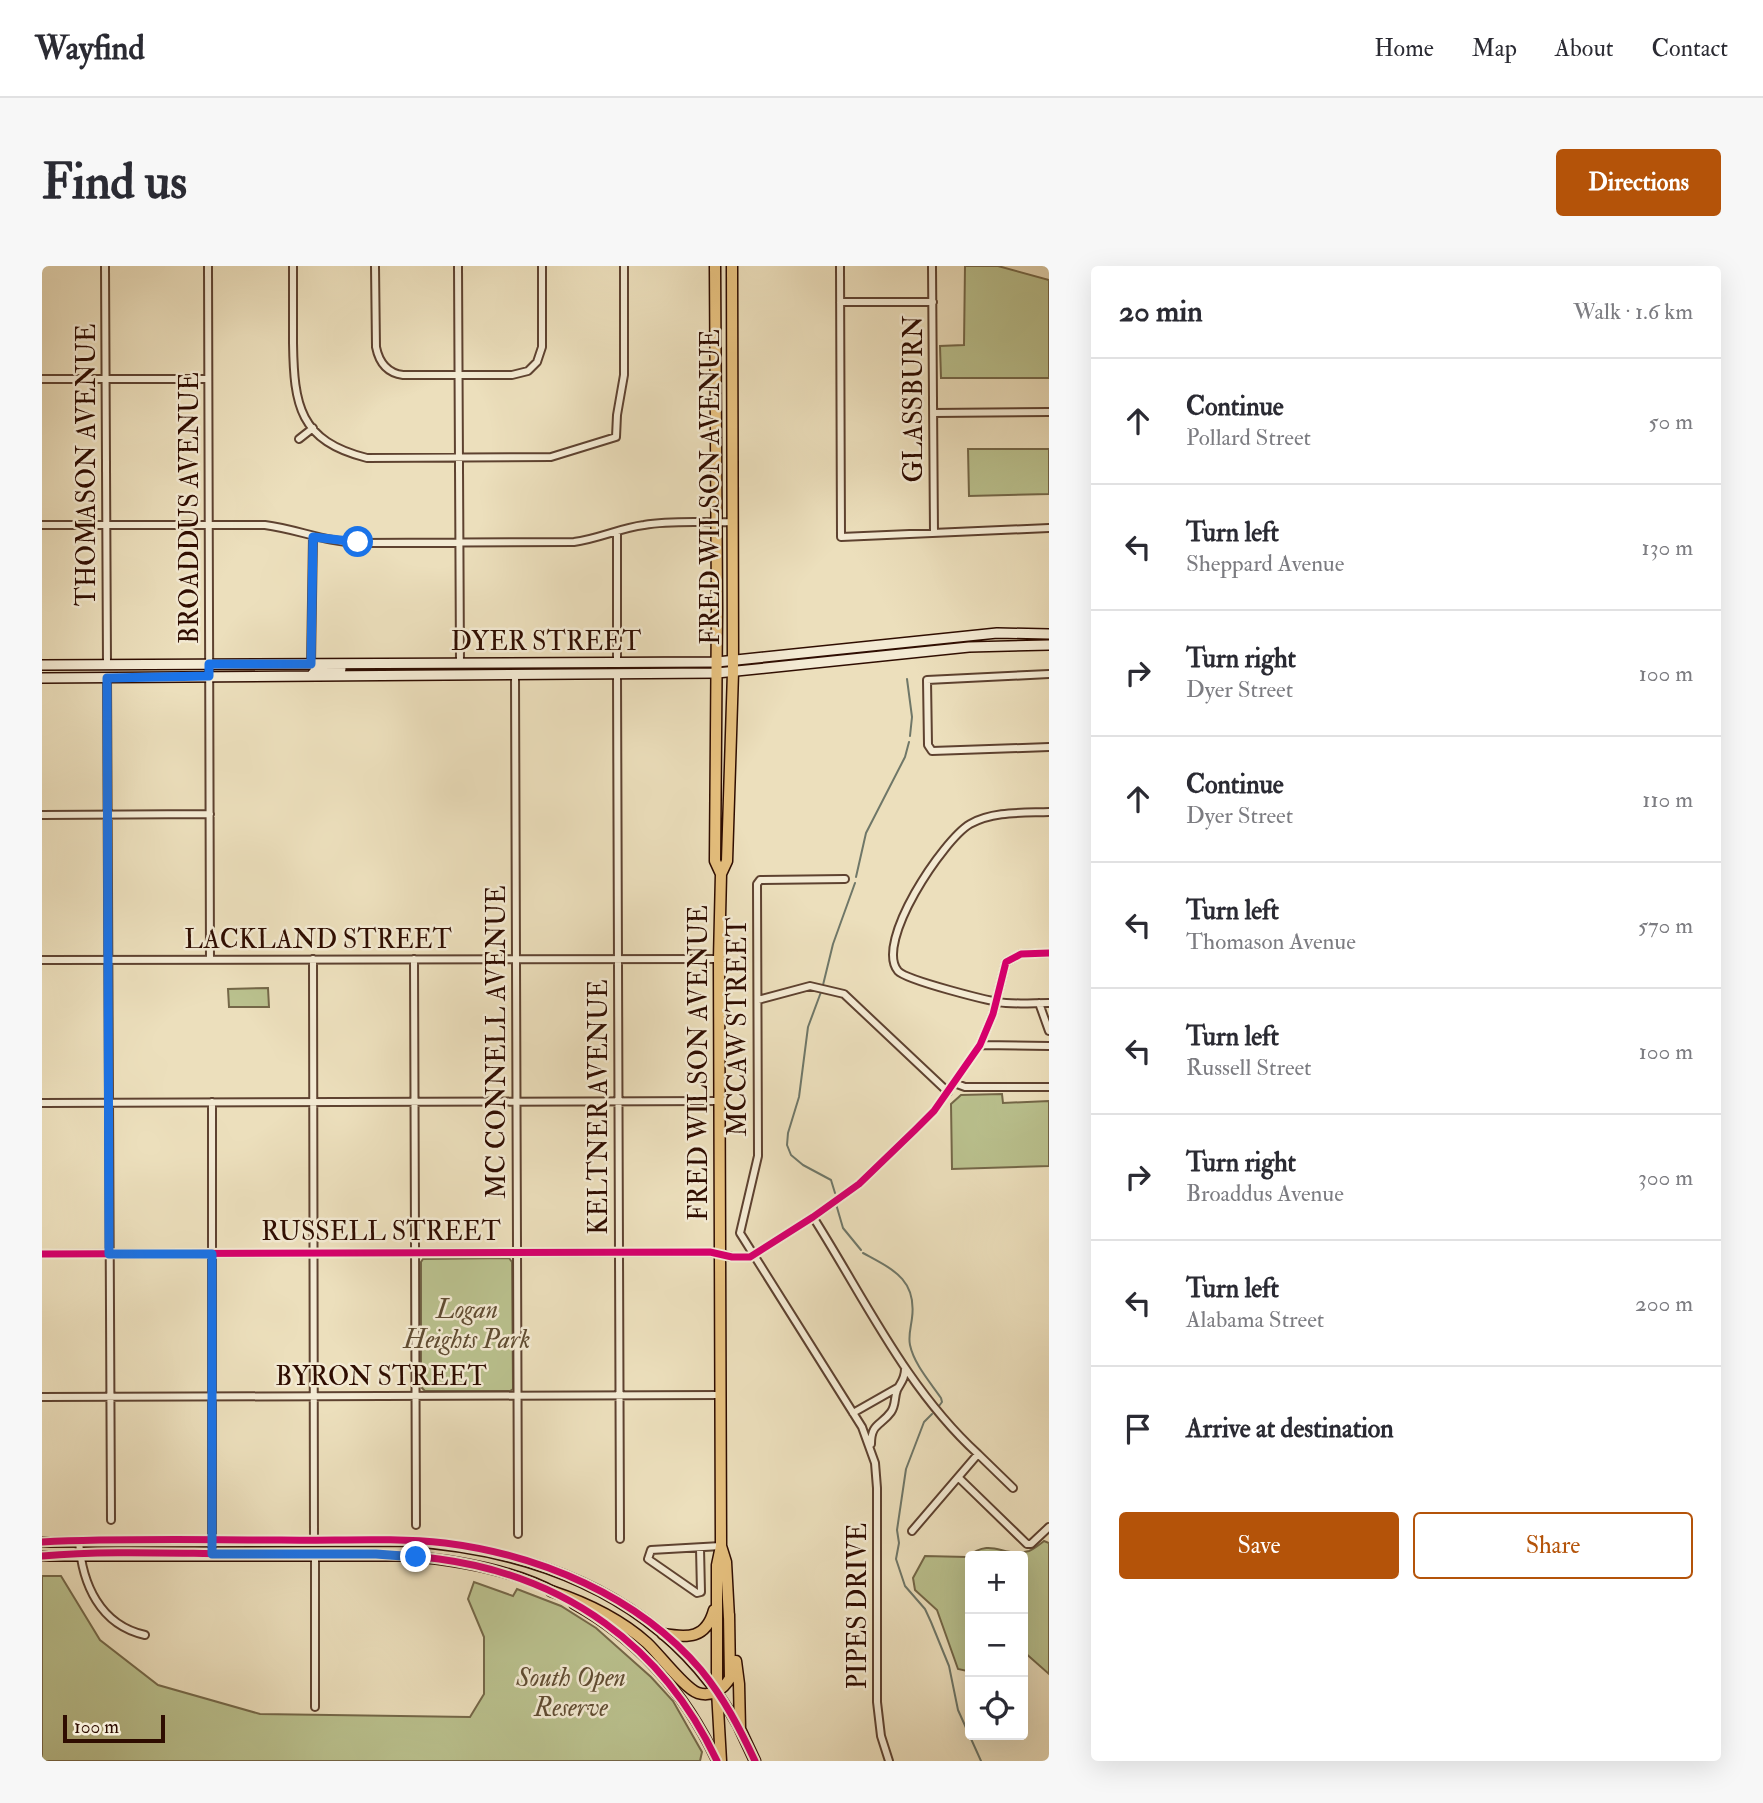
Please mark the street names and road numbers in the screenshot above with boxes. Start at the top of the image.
street label: GLASSBURN [898,315,930,483]
street label: THOMASON AVENUE [71,324,103,606]
street label: FRED WILSON AVENUE [695,329,727,645]
street label: BROADDUS AVENUE [174,372,206,644]
street label: DYER STREET [451,626,641,658]
street label: MC CONNELL AVENUE [481,885,513,1199]
street label: FRED WILSON AVENUE [683,905,715,1221]
street label: MCCAW STREET [722,918,754,1136]
street label: LACKLAND STREET [184,924,452,956]
street label: KELTNER AVENUE [583,979,615,1235]
street label: RUSSELL STREET [261,1216,501,1248]
street label: BYRON STREET [275,1361,487,1393]
street label: PIPES DRIVE [842,1523,874,1689]

